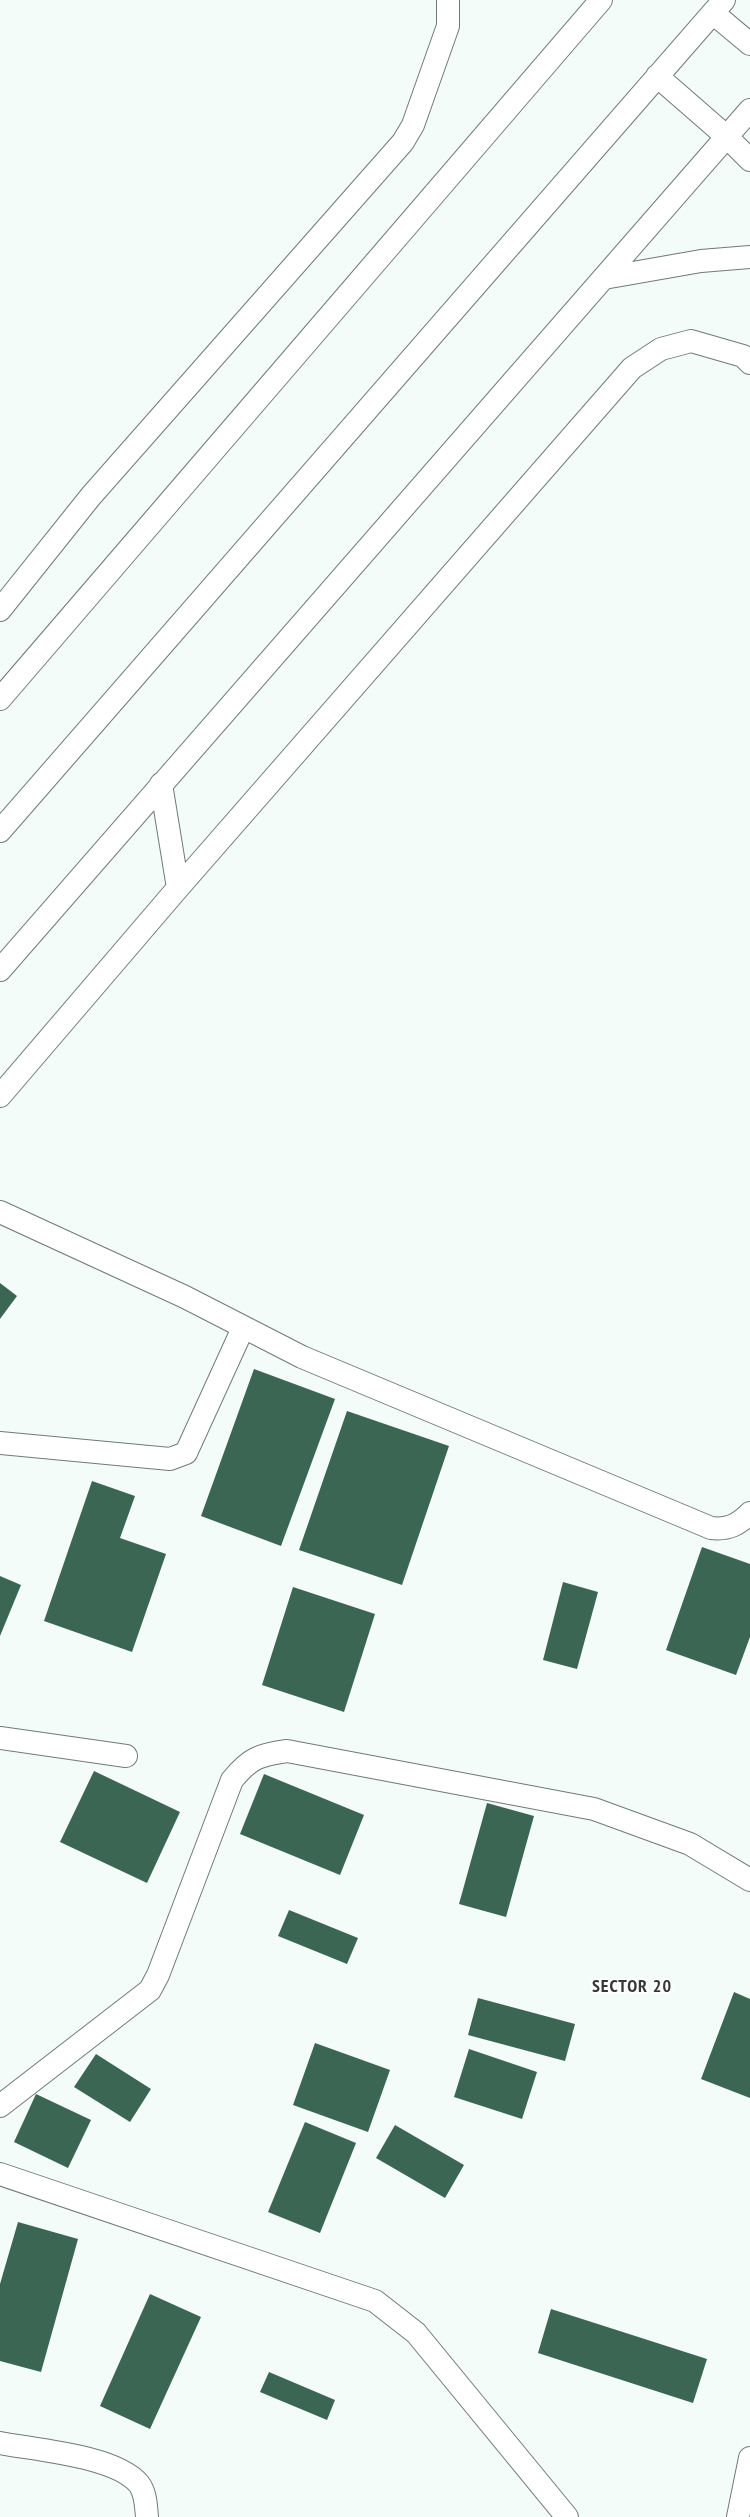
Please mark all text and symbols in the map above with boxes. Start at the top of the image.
district label: SECTOR 20 [592,1976,672,1998]

